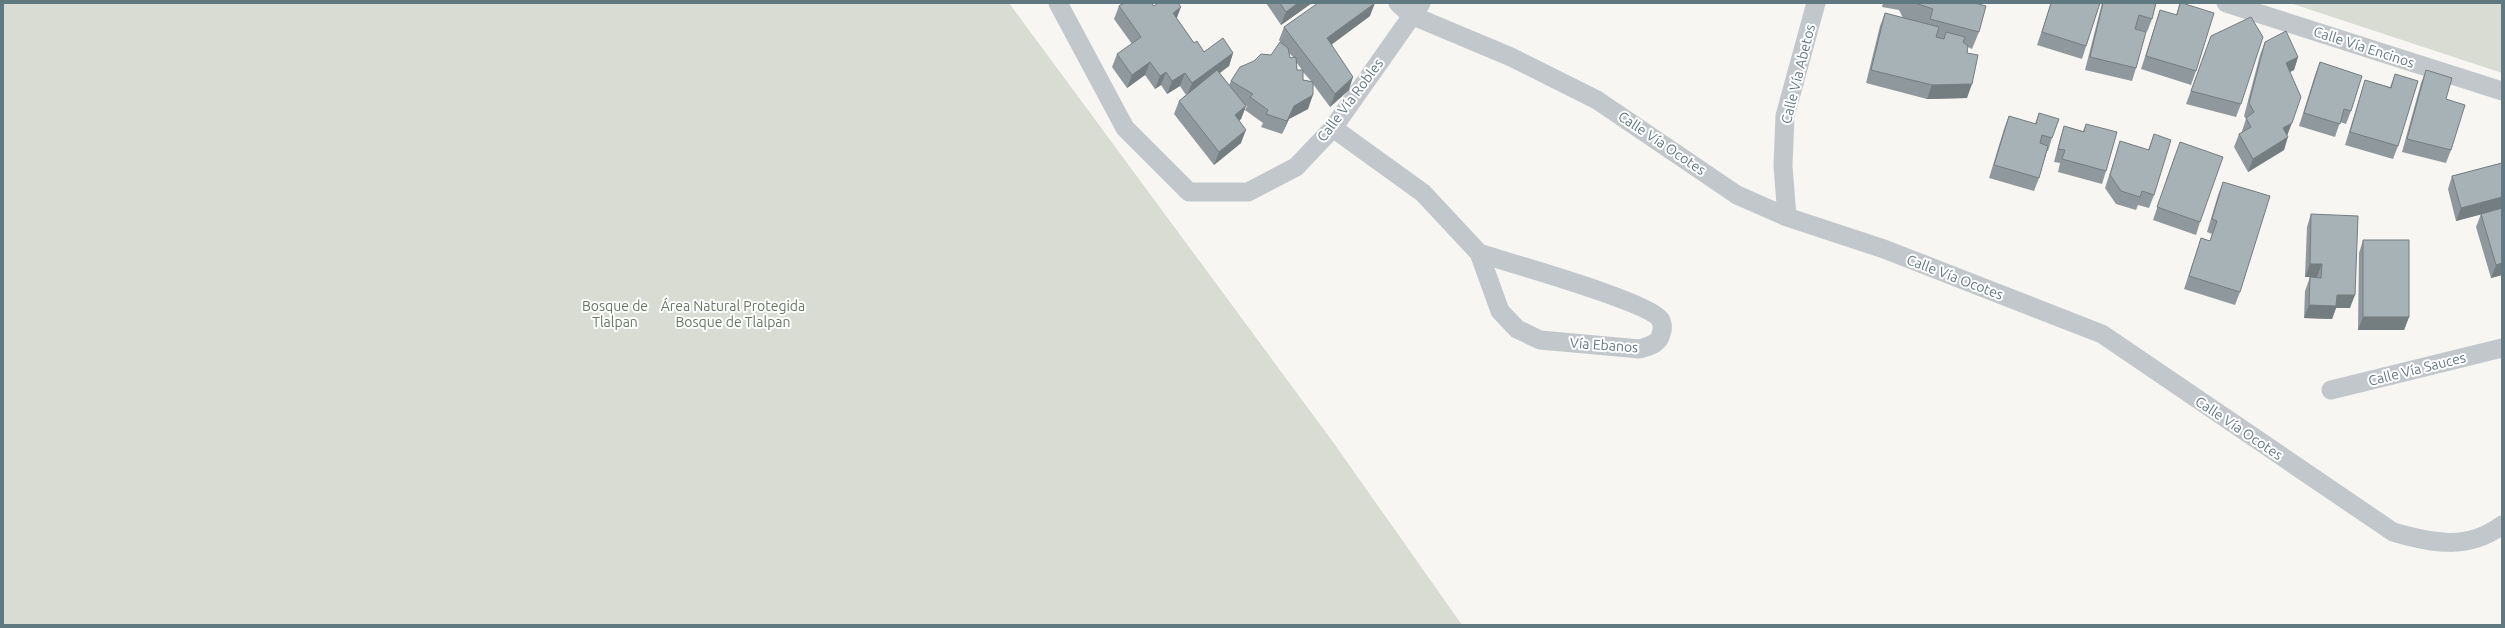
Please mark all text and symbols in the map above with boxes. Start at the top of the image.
street label: Calle Vía Abetos [1778,23,1818,125]
street label: Calle Vía Encinos [2311,23,2417,71]
street label: Calle Vía Robles [1314,55,1386,145]
street label: Calle Vía Ocotes [1615,108,1709,178]
street label: Calle Vía Ocotes [1905,251,2005,303]
park label: Área Natural Protegida Bosque de Tlalpan [661,297,805,330]
park label: Bosque de Tlalpan [582,298,648,330]
street label: Vía Ebanos [1569,335,1639,355]
street label: Calle Vía Sauces [2367,349,2467,389]
street label: Calle Vía Ocotes [2192,393,2286,463]

